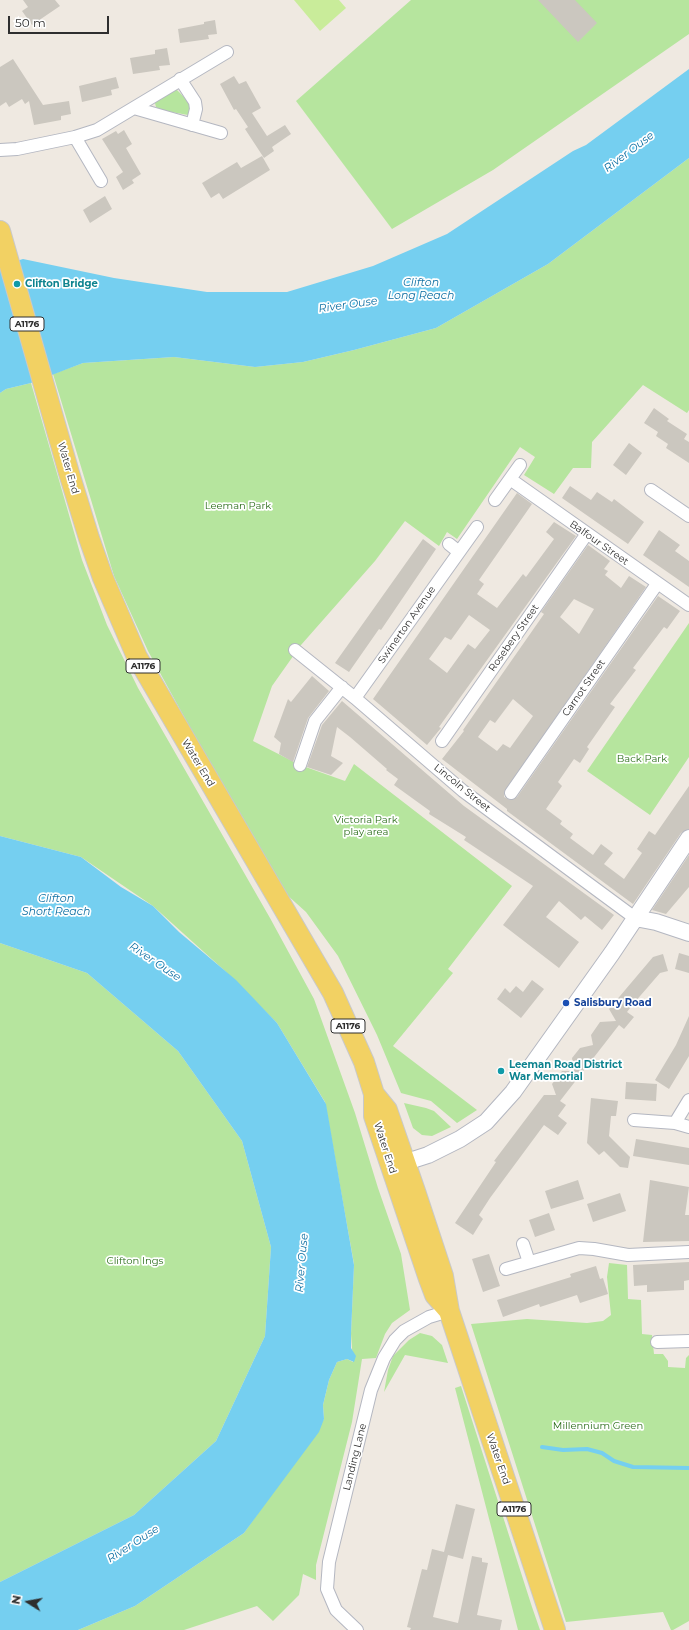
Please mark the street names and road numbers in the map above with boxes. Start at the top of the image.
road number: A1176 [10,317,44,331]
street label: Water End [55,441,81,495]
street label: Balfour Street [567,518,631,568]
street label: Swinerton Avenue [376,584,438,666]
street label: Rosebery Street [486,602,542,674]
street label: Carnot Street [560,657,608,719]
road number: A1176 [126,659,160,673]
street label: Water End [179,737,217,789]
street label: Lincoln Street [431,761,493,815]
road number: A1176 [331,1019,365,1033]
street label: Water End [371,1121,399,1175]
street label: Landing Lane [341,1422,369,1492]
street label: Water End [484,1432,512,1486]
road number: A1176 [497,1502,531,1516]

